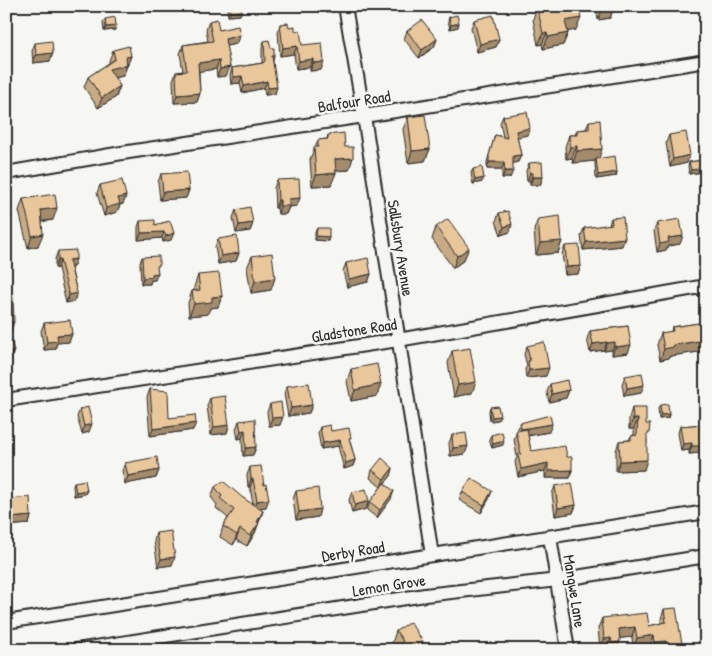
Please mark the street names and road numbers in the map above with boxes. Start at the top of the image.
street label: Balfour Road [316,84,392,118]
street label: Sallsbury Avenue [383,198,420,298]
street label: Gladstone Road [310,312,398,348]
street label: Derby Road [320,535,386,567]
street label: Mangwe Lane [558,553,592,630]
street label: Lemon Grove [351,568,428,602]

